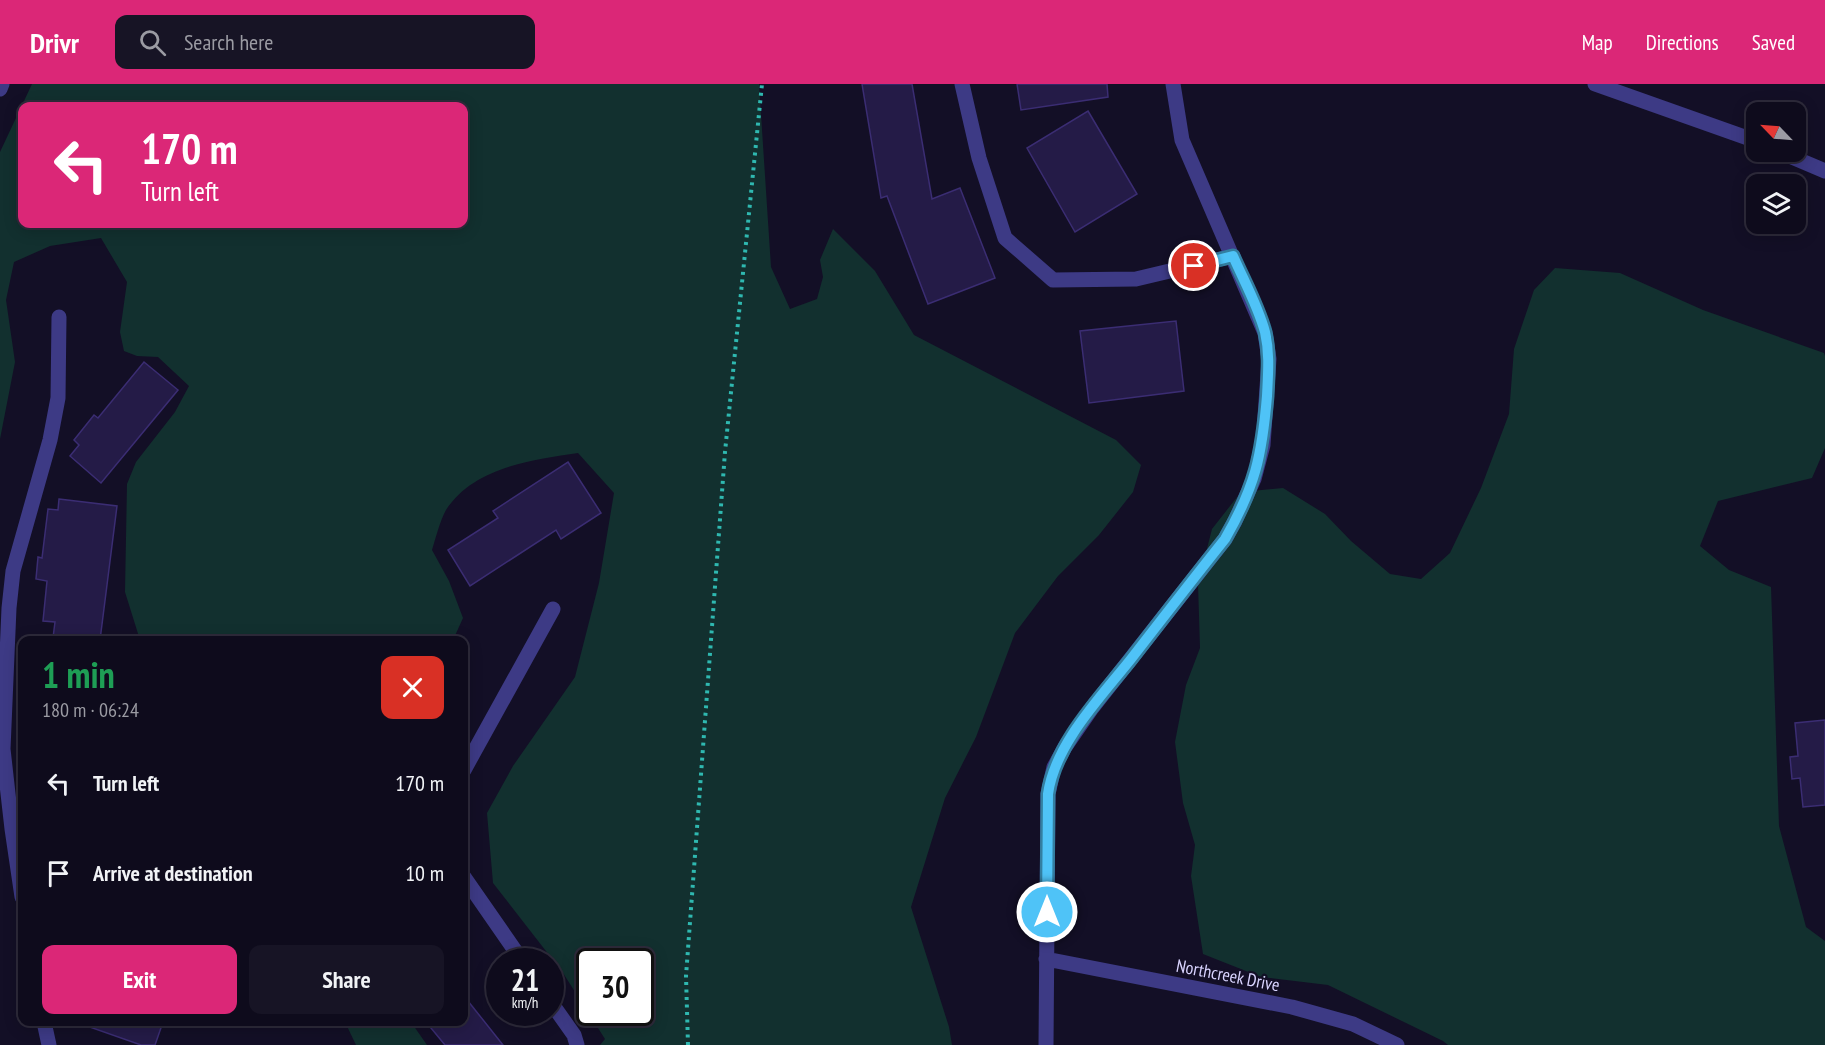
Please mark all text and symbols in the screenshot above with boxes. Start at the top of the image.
search box [115,15,535,69]
text: Drivr [30,24,79,61]
icon: search [136,26,169,59]
text: Search here [184,28,273,56]
text: Map [1582,29,1613,56]
text: Directions [1646,29,1719,56]
text: Saved [1752,29,1795,56]
north arrow [1746,102,1806,162]
map controls [1746,102,1806,234]
text: 170 m [141,121,238,176]
icon: left [42,126,120,204]
text: Turn left [141,174,219,208]
button: layers [1746,174,1806,234]
pin [1168,240,1219,291]
icon: arrive [1177,249,1210,282]
text: 1 min [42,651,115,698]
button: close [381,656,444,719]
text: 180 m · 06:24 [42,697,139,723]
icon: left [42,767,75,800]
text: Turn left [93,769,159,797]
text: 170 m [395,769,444,797]
icon: arrive [42,857,75,890]
text: Arrive at destination [93,859,253,887]
text: 10 m [405,859,444,887]
position arrow [1015,880,1079,944]
button: Exit [42,945,237,1014]
button: Share [249,945,444,1014]
speed limit sign: 30 [576,948,654,1026]
street label: Northcreek Drive [1174,954,1282,996]
text: 21 [511,960,539,999]
text: km/h [512,993,538,1012]

